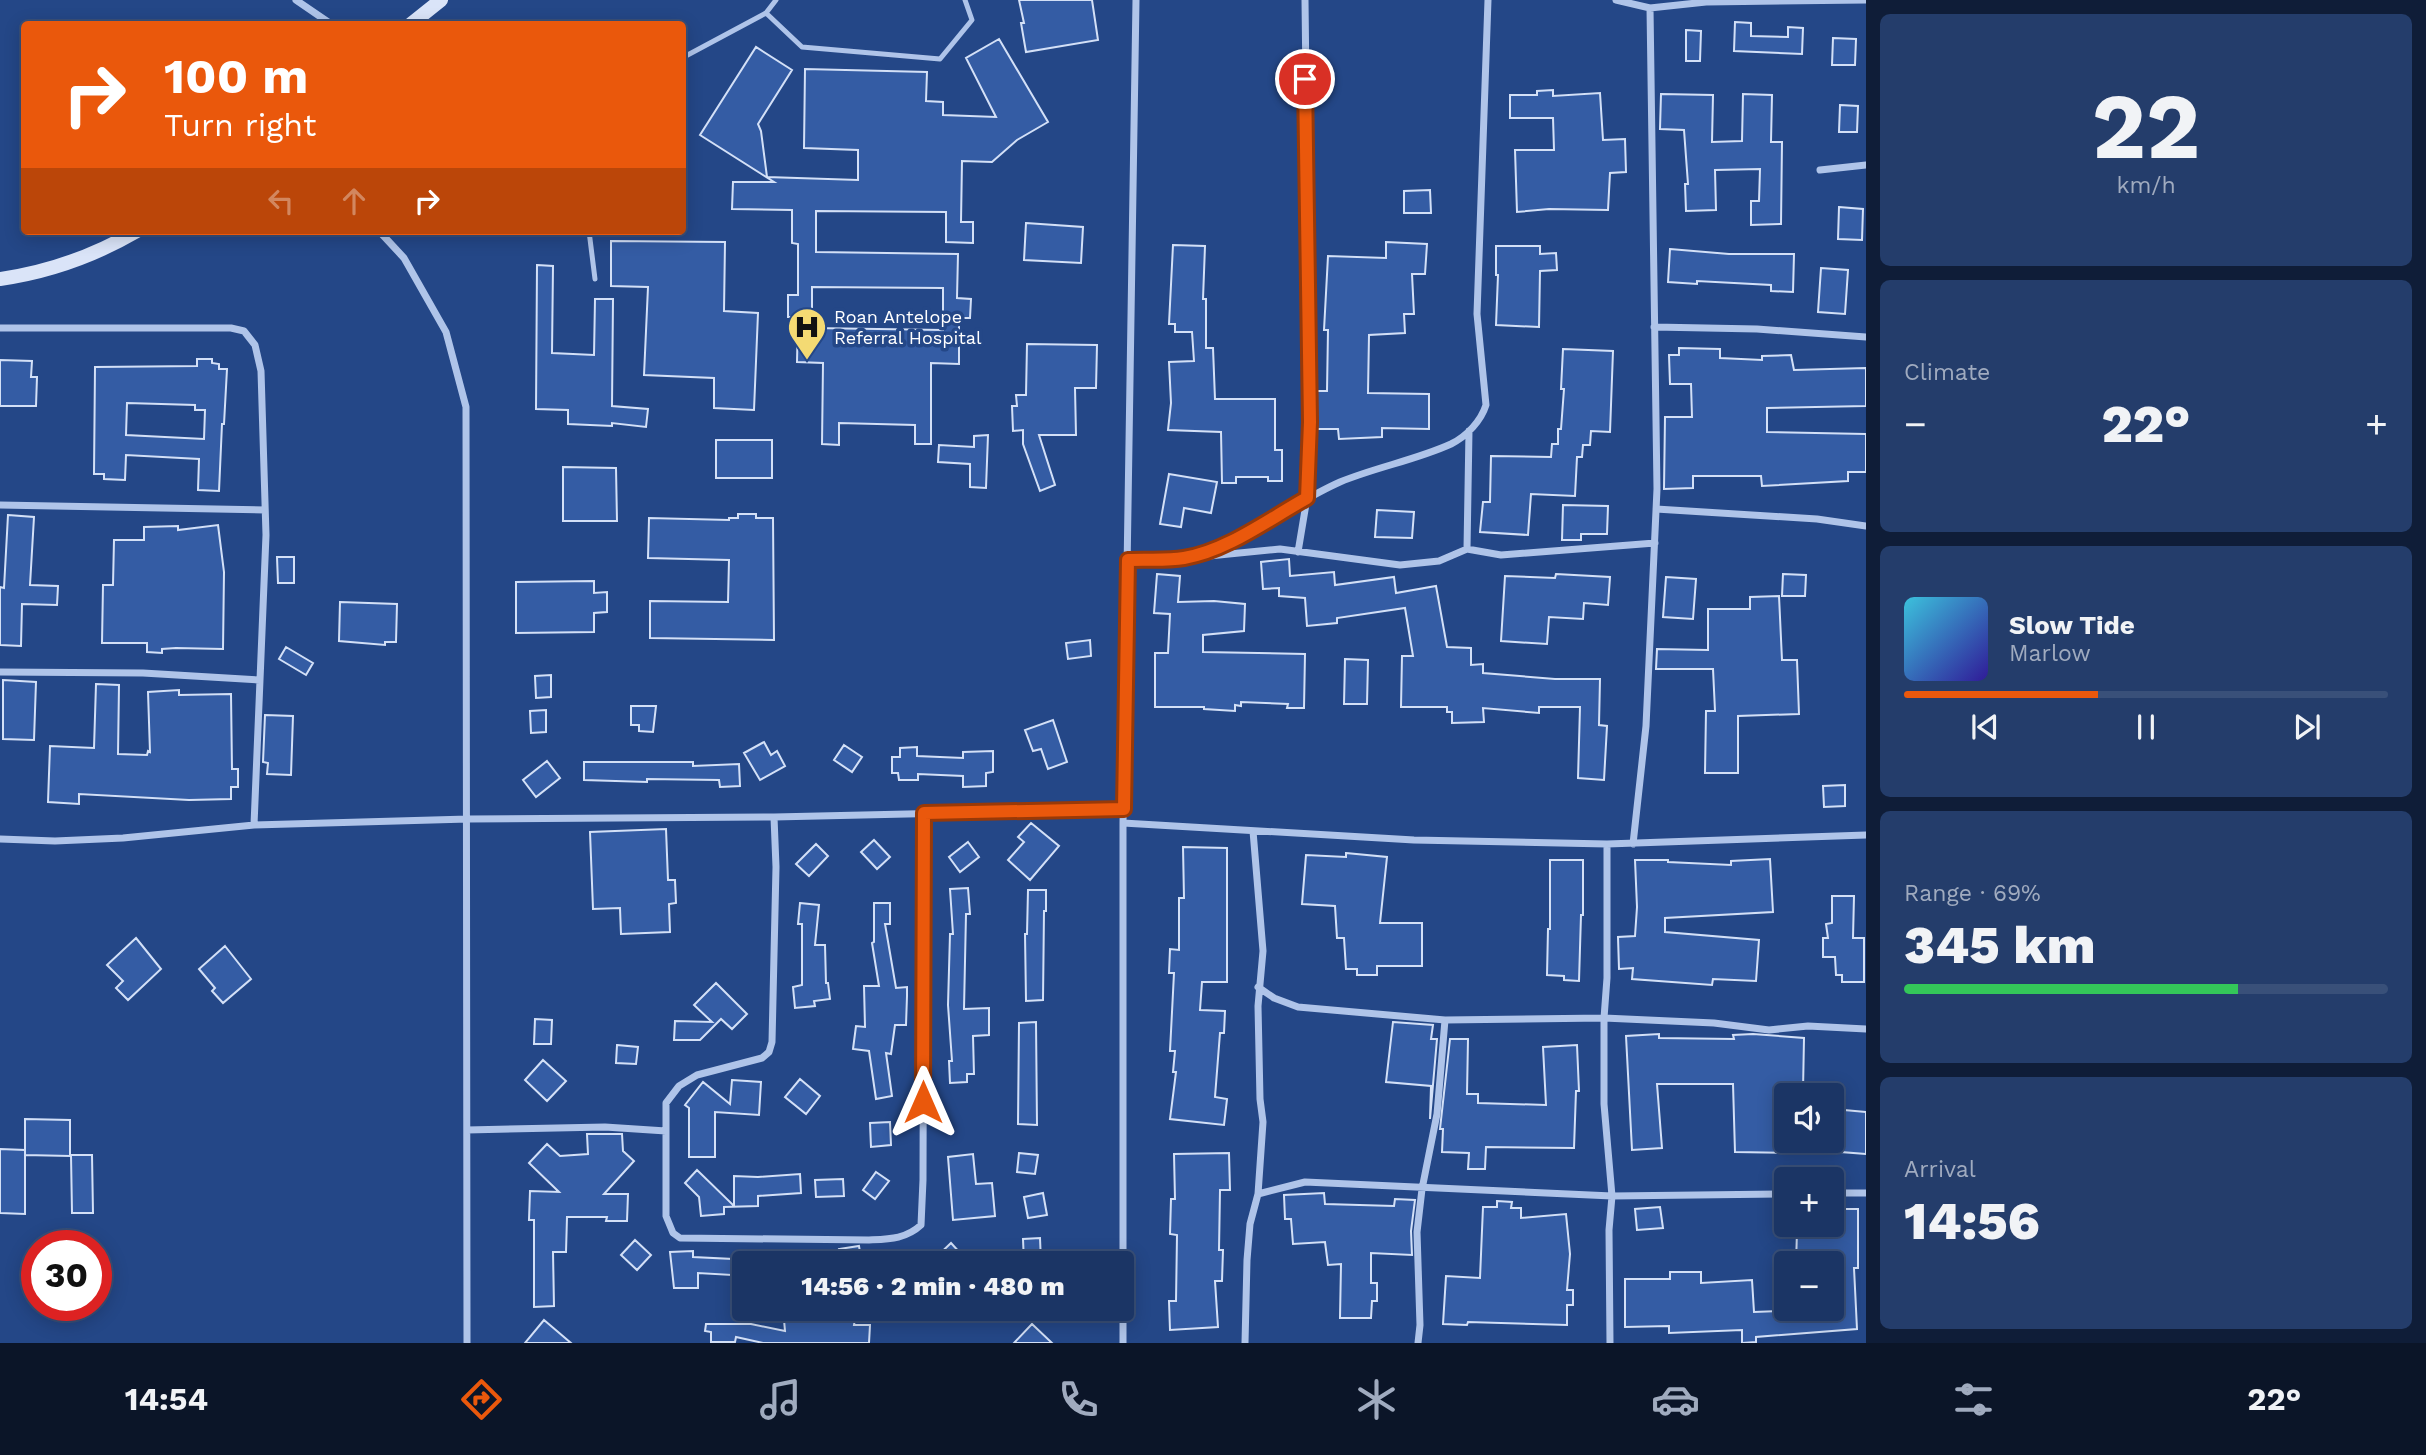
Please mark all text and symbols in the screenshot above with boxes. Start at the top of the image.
text: 100 m [164,47,308,105]
icon: right [49,49,140,140]
pin [1275,49,1335,109]
icon: arrive [1286,60,1324,98]
text: 22 [2092,73,2200,180]
text: Turn right [164,106,316,144]
text: km/h [2116,172,2176,199]
icon: left [262,182,300,220]
icon: ahead [335,182,373,220]
icon: right [408,182,446,220]
hospital icon: Roan Antelope Referral Hospital [786,306,828,361]
place label: Roan Antelope Referral Hospital [834,306,982,348]
text: Climate [1904,359,1990,386]
text: 22° [2102,394,2190,455]
text: − [1904,402,1927,446]
text: + [2365,402,2388,446]
text: Slow Tide [2009,610,2135,640]
text: Marlow [2009,640,2091,667]
icon: previous [1966,708,2004,746]
icon: pause [2127,708,2165,746]
icon: next [2288,708,2326,746]
text: Range · 69% [1904,880,2041,907]
text: 345 km [1904,915,2096,976]
position arrow [886,1065,960,1139]
map controls [1774,1083,1844,1321]
button: sound [1774,1083,1844,1153]
text: Arrival [1904,1156,1976,1183]
button: + [1774,1167,1844,1237]
text: 14:56 [1904,1191,2040,1252]
speed limit sign: 30 [21,1230,112,1321]
button: − [1774,1251,1844,1321]
text: 14:56 · 2 min · 480 m [801,1271,1065,1301]
icon: directions [457,1375,506,1424]
icon: music [756,1375,805,1424]
icon: phone [1054,1375,1103,1424]
icon: climate [1352,1375,1401,1424]
icon: car [1651,1375,1700,1424]
icon: filters [1949,1375,1998,1424]
text: 14:54 [125,1380,208,1418]
text: 22° [2247,1380,2301,1418]

